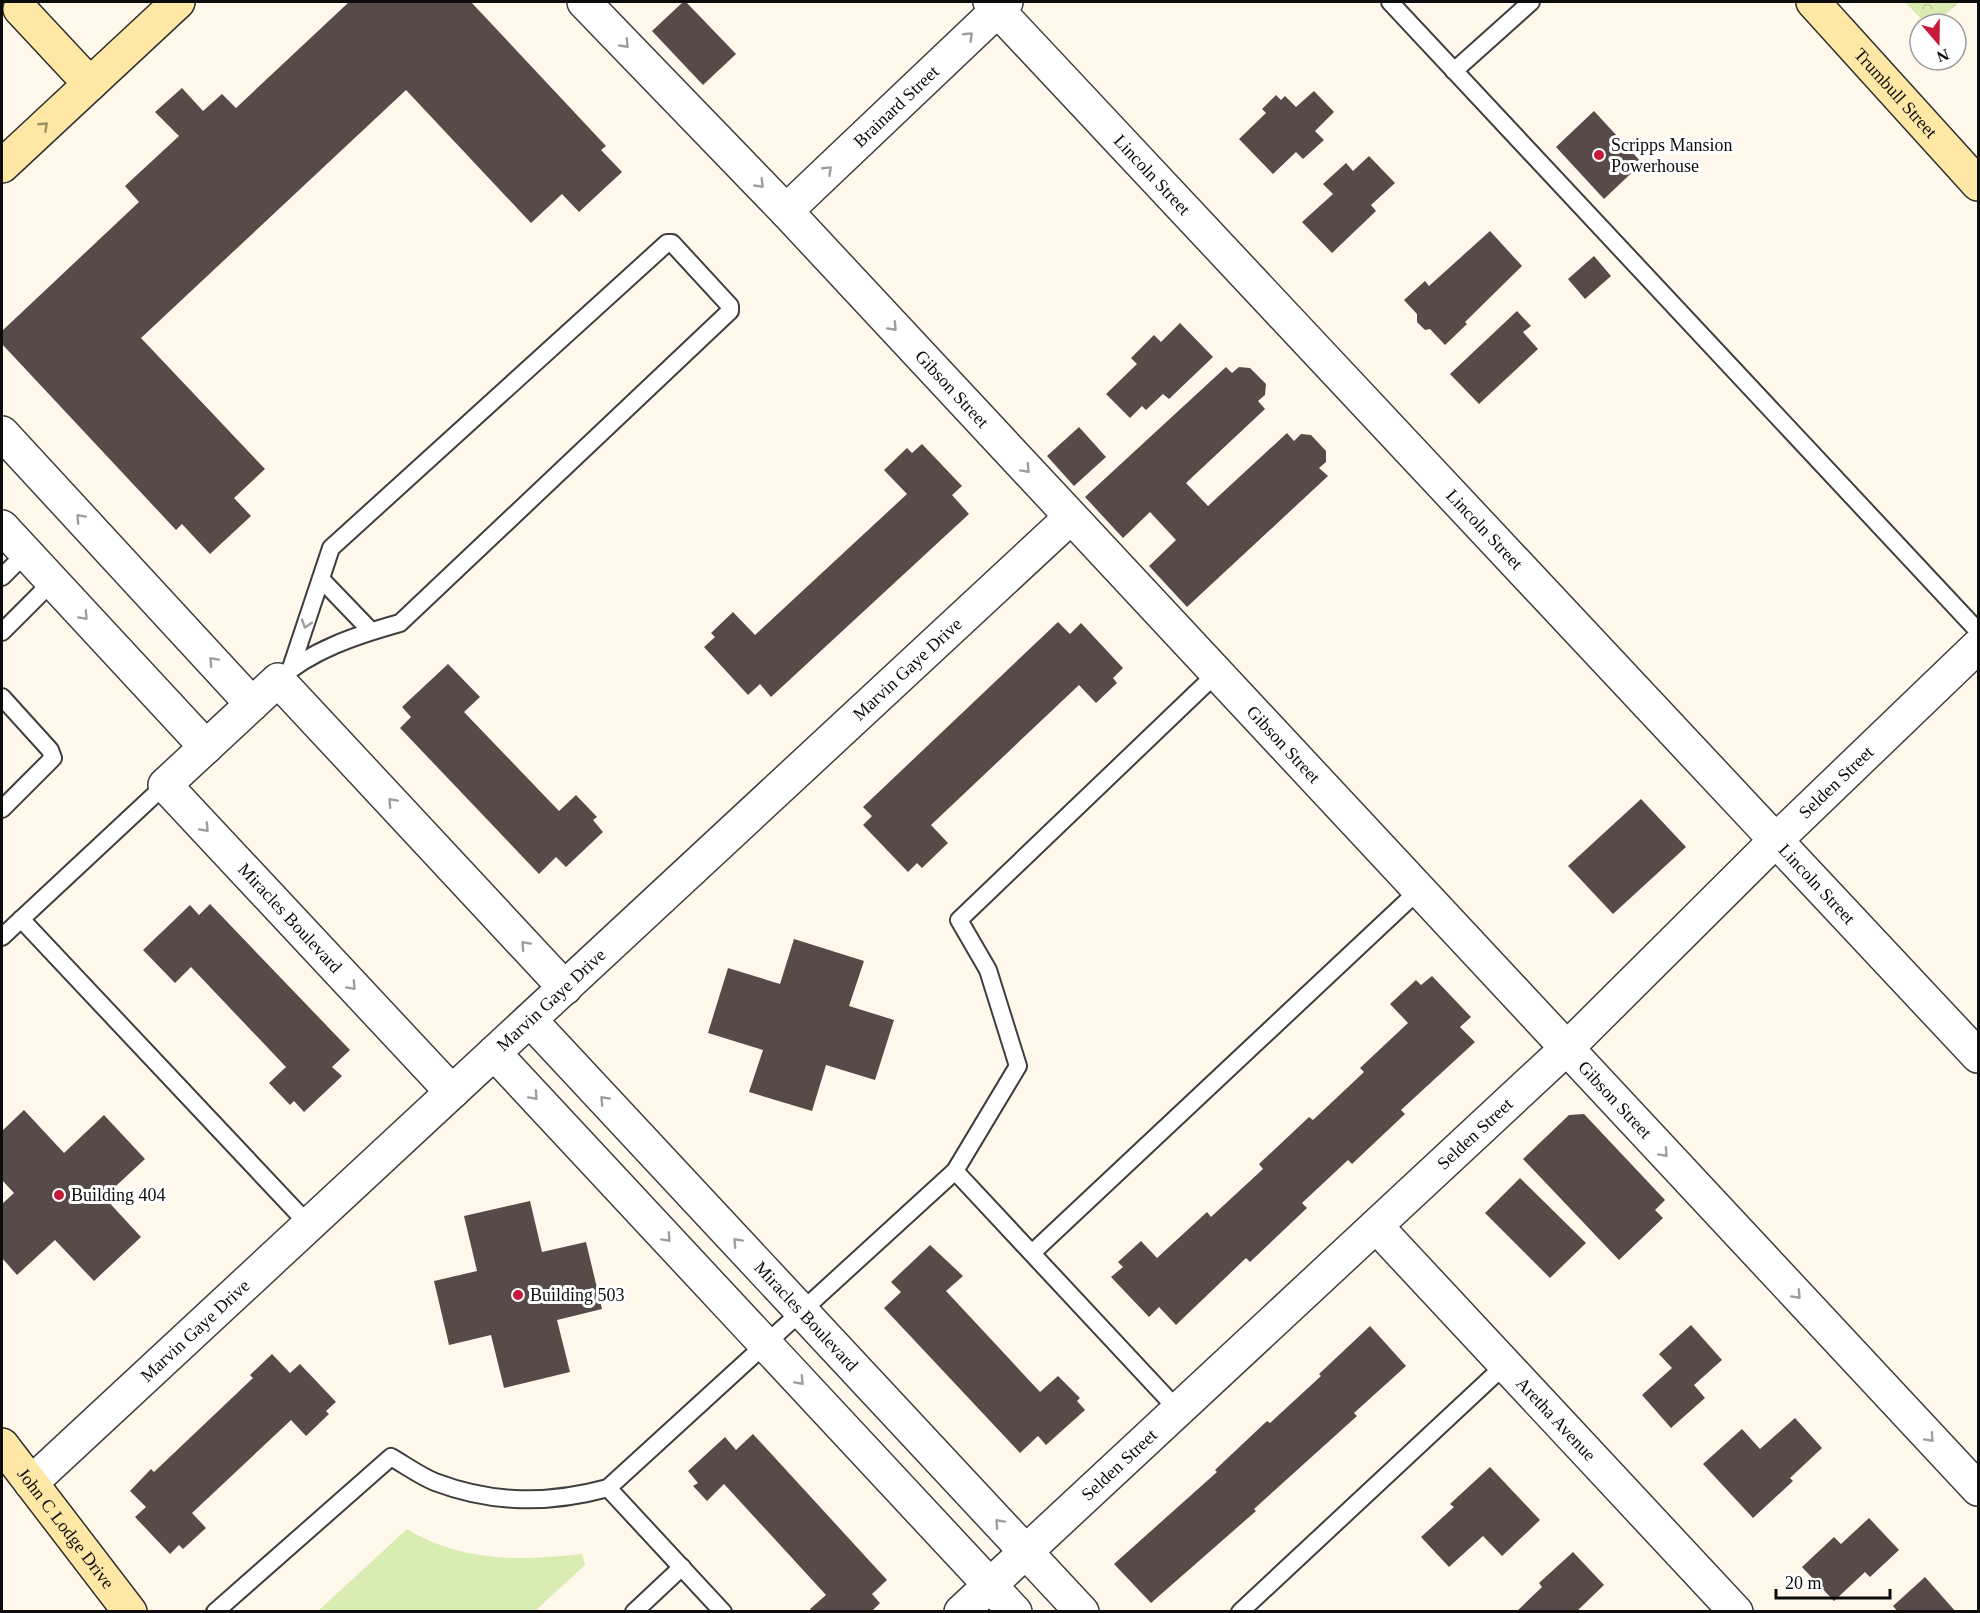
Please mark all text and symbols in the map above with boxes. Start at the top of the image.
north arrow [1908,12,1968,72]
one-way arrow [963,32,973,43]
one-way arrow [618,37,629,47]
street label: Trumbull Street [1850,44,1941,142]
text: N [1934,46,1951,66]
street label: Brainard Street [850,61,943,151]
one-way arrow [38,122,48,133]
street label: Lincoln Street [1110,131,1194,219]
place label: Scripps Mansion Powerhouse [1611,135,1733,176]
marker: Scripps Mansion Powerhouse [1592,148,1606,162]
one-way arrow [821,167,832,178]
one-way arrow [753,178,764,188]
one-way arrow [886,319,897,330]
street label: Gibson Street [911,346,993,432]
one-way arrow [1019,462,1030,473]
street label: Lincoln Street [1442,485,1527,574]
one-way arrow [76,514,87,525]
one-way arrow [77,610,88,620]
street label: Marvin Gaye Drive [849,614,966,724]
one-way arrow [301,618,313,629]
one-way arrow [209,657,220,668]
street label: Gibson Street [1243,701,1324,787]
street label: Selden Street [1795,742,1877,823]
one-way arrow [388,798,399,809]
one-way arrow [198,821,209,831]
street label: Lincoln Street [1774,840,1859,928]
street label: Miracles Boulevard [234,859,346,977]
one-way arrow [521,941,532,951]
street label: Marvin Gaye Drive [493,944,610,1055]
one-way arrow [345,978,356,989]
street label: Gibson Street [1574,1057,1656,1143]
one-way arrow [527,1089,538,1100]
street label: Selden Street [1433,1094,1517,1174]
one-way arrow [600,1096,611,1106]
one-way arrow [1657,1145,1668,1156]
place label: Building 404 [71,1185,166,1205]
marker: Building 404 [52,1188,66,1202]
one-way arrow [660,1231,671,1242]
one-way arrow [733,1239,744,1249]
street label: Miracles Boulevard [750,1257,862,1375]
street label: Marvin Gaye Drive [137,1275,254,1386]
place label: Building 503 [530,1285,625,1305]
marker: Building 503 [511,1288,525,1302]
one-way arrow [1790,1288,1801,1299]
street label: Aretha Avenue [1512,1373,1600,1465]
one-way arrow [793,1374,804,1384]
street label: Selden Street [1077,1425,1161,1505]
one-way arrow [1923,1430,1934,1441]
street label: John C Lodge Drive [13,1464,118,1593]
one-way arrow [995,1519,1006,1529]
scale bar [1776,1562,1890,1600]
text: 20 m [1785,1573,1822,1593]

